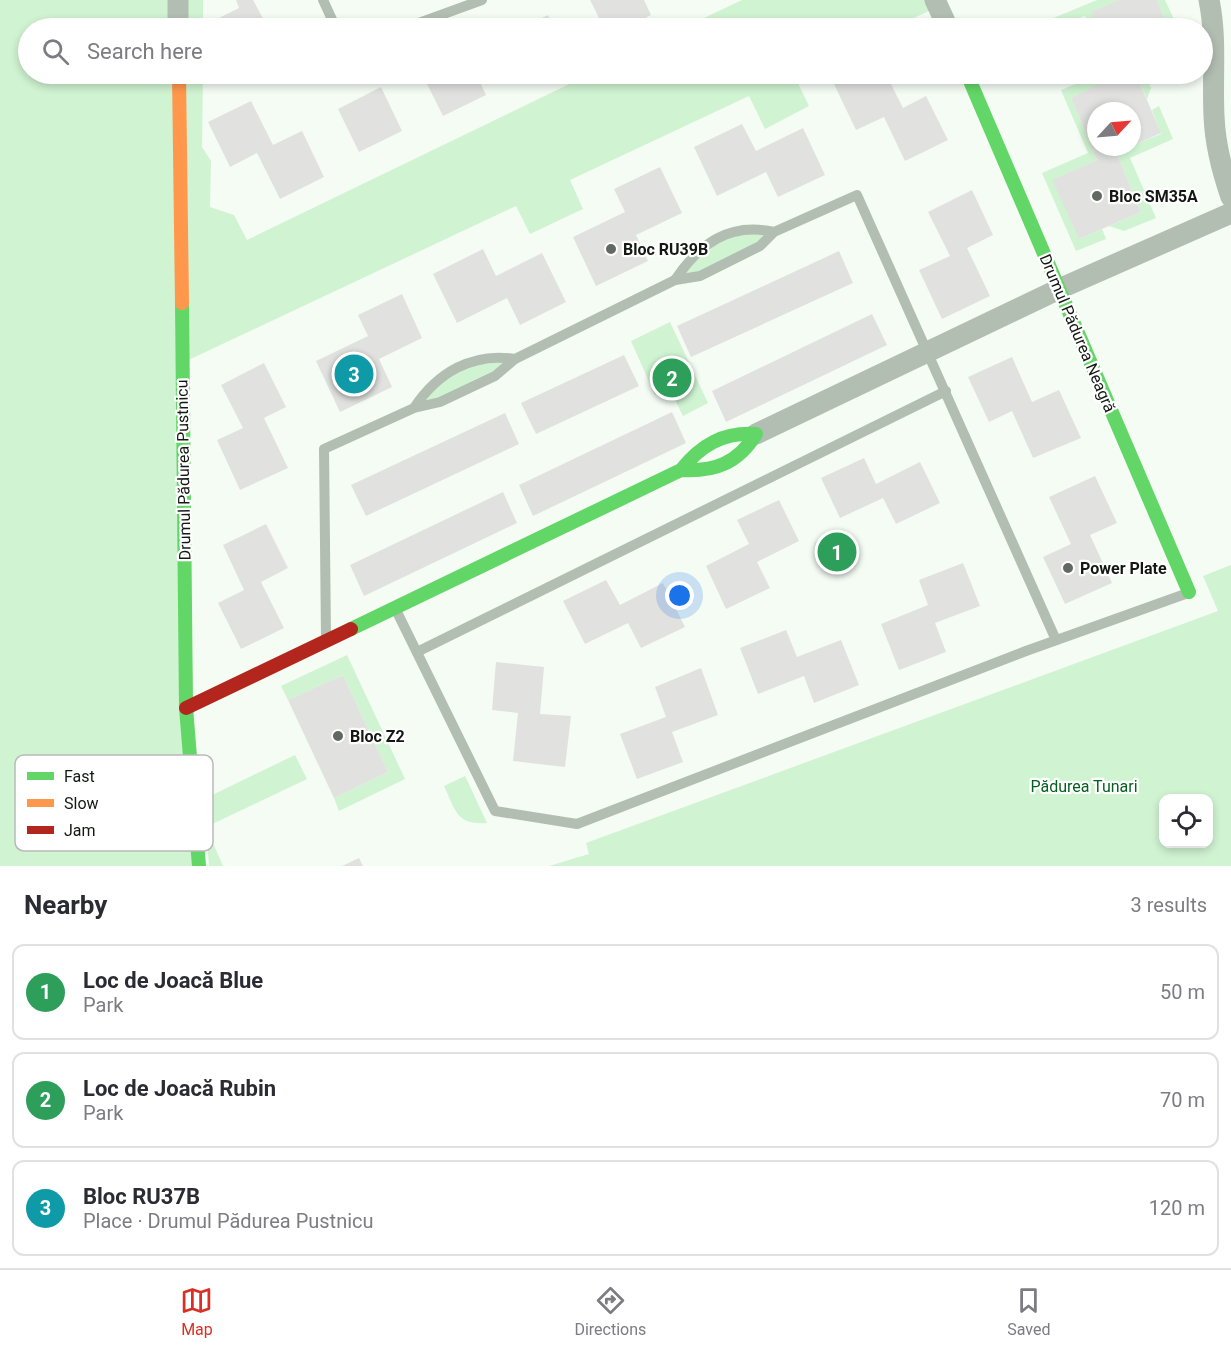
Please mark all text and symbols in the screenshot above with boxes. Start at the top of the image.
search box [18,18,1213,84]
icon: search [39,35,72,68]
text: Search here [87,39,203,64]
north arrow [1087,102,1141,156]
place label: Bloc SM35A [1109,187,1198,206]
marker: Bloc SM35A [1090,189,1104,203]
place label: Bloc RU39B [623,240,708,259]
marker: Bloc RU39B [604,242,618,256]
street label: Drumul Pădurea Neagră [1036,251,1119,415]
pin: 3 [334,352,374,397]
pin: 2 [652,356,692,400]
street label: Drumul Pădurea Pustnicu [172,379,195,561]
pin: 1 [818,530,856,574]
place label: Power Plate [1080,559,1167,578]
marker: Power Plate [1061,561,1075,575]
your location [665,581,694,610]
place label: Bloc Z2 [350,727,405,746]
marker: Bloc Z2 [331,729,345,743]
legend [15,755,213,851]
text: Fast [64,767,95,786]
park label: Pădurea Tunari [1030,777,1138,796]
text: Slow [64,794,99,813]
map controls [1159,794,1213,848]
button: locate [1159,794,1213,848]
text: Jam [64,821,96,840]
text: Nearby [24,890,107,920]
text: 3 results [1131,893,1207,917]
text: Loc de Joacă Blue [83,968,263,993]
text: 1 [40,980,51,1004]
text: 50 m [1160,980,1205,1004]
text: Park [83,993,123,1017]
text: Loc de Joacă Rubin [83,1076,276,1101]
text: 2 [40,1088,51,1112]
text: 70 m [1160,1088,1205,1112]
text: Park [83,1101,123,1125]
text: Bloc RU37B [83,1184,200,1209]
text: 3 [40,1196,51,1220]
text: 120 m [1149,1196,1205,1220]
text: Place · Drumul Pădurea Pustnicu [83,1209,374,1233]
tab: Map [180,1284,213,1339]
tab: Directions [574,1284,646,1339]
tab: Saved [1007,1284,1051,1339]

